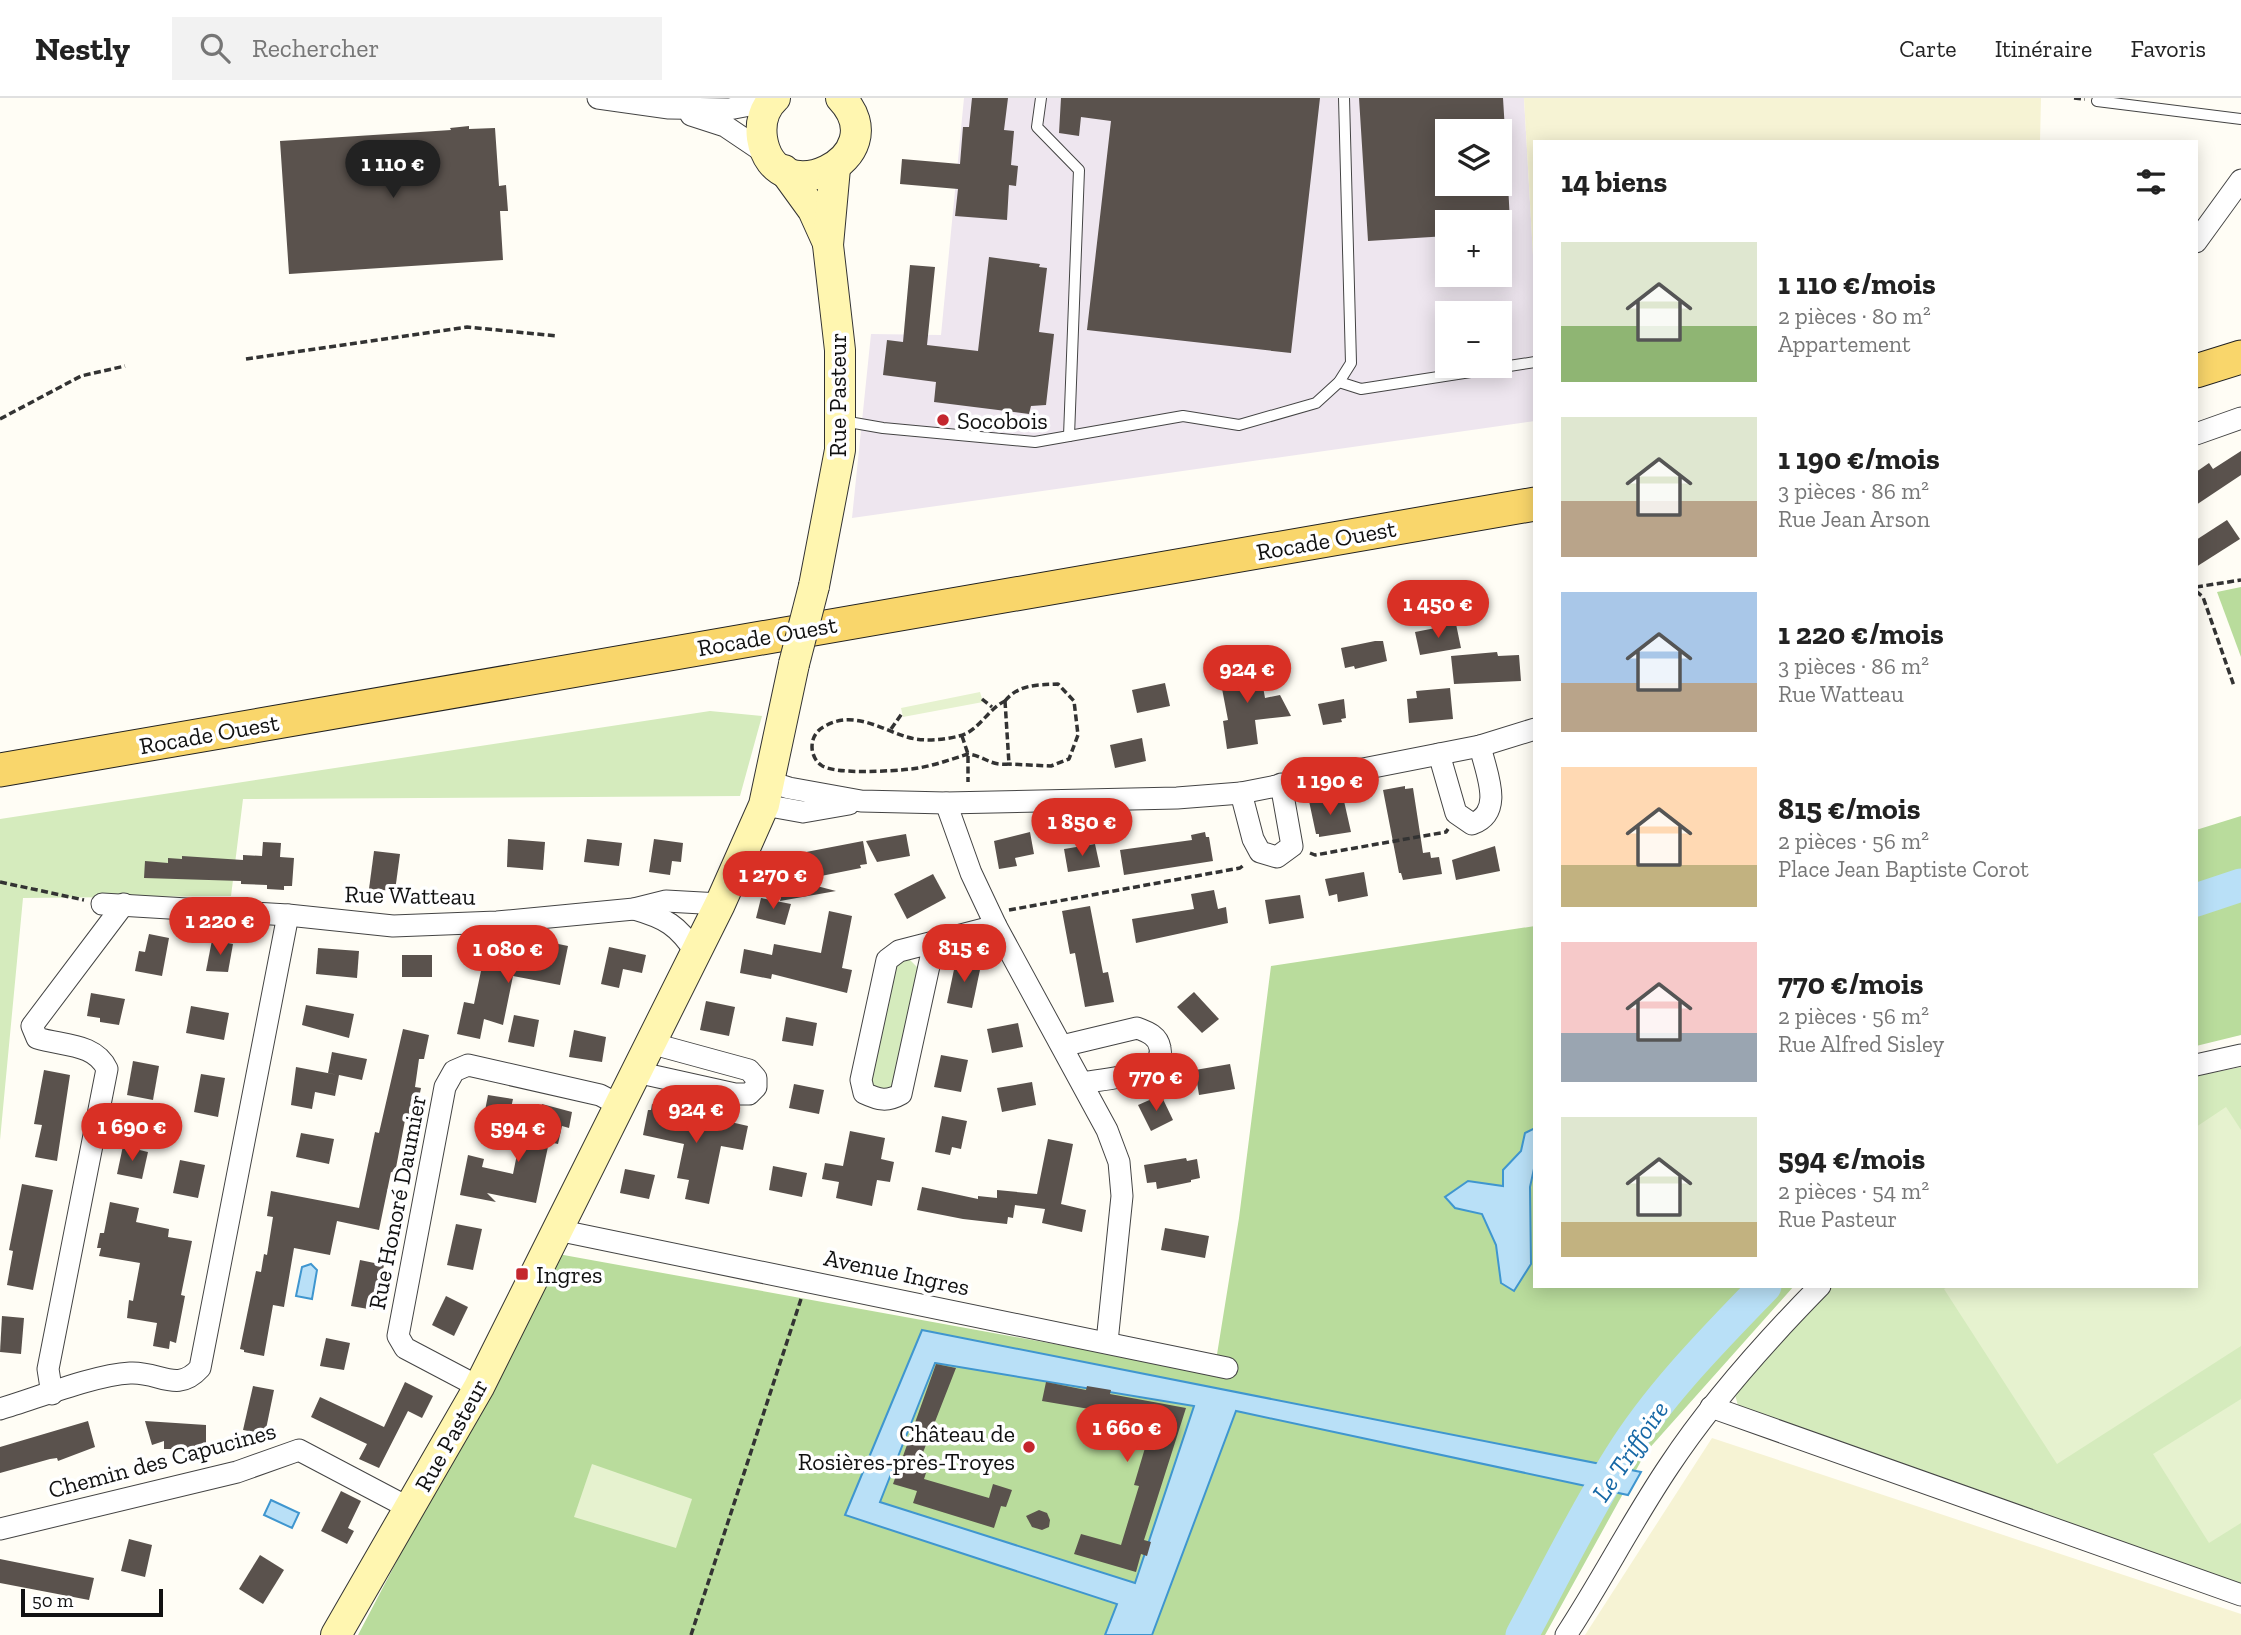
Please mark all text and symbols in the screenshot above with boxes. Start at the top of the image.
search box [172,17,662,80]
text: Nestly [35,29,130,68]
icon: search [196,29,234,67]
text: Rechercher [252,32,379,64]
text: Carte [1899,34,1957,63]
text: Itinéraire [1995,34,2092,63]
text: Favoris [2130,34,2206,63]
map controls [1435,119,1512,378]
button: layers [1435,119,1512,196]
pin: 1 110 € [328,140,458,200]
text: 1 110 € [361,149,425,177]
icon: filters [2132,163,2170,201]
text: 14 biens [1561,164,1667,200]
button: + [1435,210,1512,287]
text: 1 110 €/mois [1778,266,1936,302]
icon: home [1617,270,1701,354]
button: − [1435,301,1512,378]
text: 2 pièces · 80 m² [1778,302,1931,330]
text: Appartement [1778,330,1911,358]
street label: Rue Pasteur [823,333,852,457]
place label: Socobois [957,406,1048,435]
marker: Socobois [935,412,951,428]
text: 1 190 €/mois [1778,441,1940,477]
icon: home [1617,445,1701,529]
text: 3 pièces · 86 m² [1778,477,1929,505]
text: Rue Jean Arson [1778,505,1930,533]
street label: Rocade Ouest [1254,513,1398,567]
pin: 1 450 € [1373,580,1503,640]
text: 1 450 € [1403,589,1473,617]
street label: Rocade Ouest [695,609,839,663]
text: 1 220 €/mois [1778,616,1944,652]
icon: home [1617,620,1701,704]
pin: 924 € [1198,646,1296,705]
text: 3 pièces · 86 m² [1778,652,1929,680]
text: 924 € [1219,654,1275,682]
text: Rue Watteau [1778,680,1904,708]
street label: Rocade Ouest [137,707,281,761]
pin: 1 190 € [1265,758,1395,817]
text: 1 190 € [1297,766,1363,794]
text: 815 €/mois [1778,791,1920,827]
icon: home [1617,795,1701,879]
pin: 1 850 € [1017,798,1147,858]
text: 1 850 € [1047,807,1117,835]
text: 2 pièces · 56 m² [1778,827,1929,855]
pin: 1 270 € [708,852,838,911]
text: Place Jean Baptiste Corot [1778,855,2029,883]
text: 1 270 € [739,860,807,888]
street label: Rue Watteau [344,879,476,911]
pin: 1 220 € [155,898,285,957]
text: 1 220 € [185,906,255,934]
pin: 815 € [915,924,1013,984]
pin: 1 080 € [443,926,573,985]
text: 815 € [938,933,990,961]
text: 1 080 € [473,934,543,962]
text: 770 €/mois [1778,966,1924,1002]
icon: home [1617,970,1701,1054]
text: 2 pièces · 56 m² [1778,1002,1929,1030]
text: Rue Alfred Sisley [1778,1030,1944,1058]
pin: 770 € [1107,1054,1205,1113]
text: 770 € [1129,1062,1183,1090]
pin: 924 € [647,1086,745,1145]
street label: Rue Honoré Daumier [362,1092,432,1312]
text: 924 € [668,1094,724,1122]
pin: 1 690 € [67,1104,197,1163]
pin: 594 € [469,1104,567,1164]
text: 1 690 € [97,1112,167,1140]
text: 594 € [490,1113,546,1141]
text: 594 €/mois [1778,1141,1925,1177]
icon: home [1617,1145,1701,1229]
text: 2 pièces · 54 m² [1778,1177,1929,1205]
text: Rue Pasteur [1778,1205,1897,1233]
street label: Avenue Ingres [822,1242,972,1302]
place label: Ingres [536,1260,603,1289]
marker: Ingres [514,1266,530,1282]
street label: Rue Pasteur [408,1374,494,1496]
water label: Le Triffoire [1585,1395,1675,1507]
pin: 1 660 € [1062,1404,1192,1464]
text: 1 660 € [1092,1413,1162,1441]
street label: Chemin des Capucines [45,1416,279,1504]
place label: Château de Rosières-près-Troyes [798,1419,1015,1476]
marker: Château de Rosières-près-Troyes [1021,1439,1037,1455]
scale bar [21,1586,163,1618]
text: 50 m [32,1589,73,1612]

